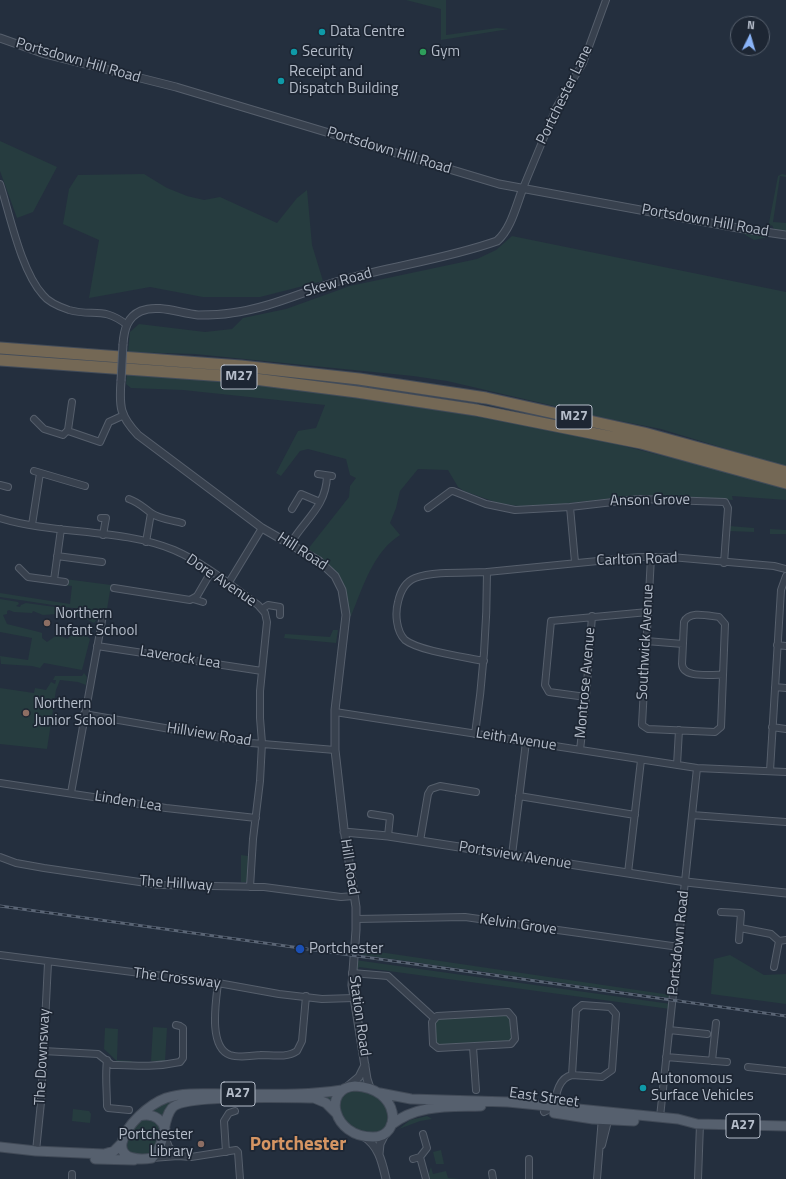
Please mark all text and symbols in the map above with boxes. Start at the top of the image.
north arrow [730,16,770,56]
text: N [746,17,755,33]
place label: Data Centre [330,23,405,41]
marker: Data Centre [317,27,327,37]
street label: Portsdown Hill Road [14,35,142,87]
place label: Security [302,43,353,61]
place label: Gym [431,43,460,61]
street label: Portchester Lane [533,43,597,147]
marker: Security [289,47,299,57]
marker: Gym [418,47,428,57]
place label: Receipt and Dispatch Building [289,63,398,98]
marker: Receipt and Dispatch Building [276,76,286,86]
street label: Portsdown Hill Road [325,124,453,178]
street label: Portsdown Hill Road [640,201,770,241]
street label: Skew Road [302,265,374,301]
road number: M27 [221,365,257,389]
road number: M27 [556,405,592,429]
street label: Anson Grove [610,491,690,511]
street label: Hill Road [274,529,330,575]
street label: Carlton Road [596,550,678,570]
street label: Dore Avenue [183,551,259,611]
street label: Southwick Avenue [634,584,658,700]
place label: Northern Infant School [55,605,138,640]
marker: Northern Infant School [42,618,52,628]
street label: Montrose Avenue [572,627,600,739]
street label: Laverock Lea [138,643,222,673]
place label: Northern Junior School [34,695,116,730]
marker: Northern Junior School [21,708,31,718]
street label: Hillview Road [165,719,253,751]
street label: Leith Avenue [474,725,558,755]
street label: Linden Lea [93,788,163,816]
street label: Hill Road [336,838,362,896]
street label: Portsview Avenue [457,838,573,874]
street label: The Hillway [139,872,213,896]
street label: Portsdown Road [665,890,693,996]
street label: Kelvin Grove [478,911,558,939]
place label: Portchester [309,940,383,958]
marker: Portchester [294,943,306,955]
street label: The Crossway [132,965,222,993]
street label: Station Road [344,975,374,1057]
street label: The Downsway [31,1008,55,1106]
place label: Autonomous Surface Vehicles [651,1070,754,1105]
road number: A27 [221,1082,255,1106]
marker: Autonomous Surface Vehicles [638,1083,648,1093]
street label: East Street [508,1084,580,1112]
road number: A27 [726,1114,760,1138]
place label: Portchester Library [119,1126,193,1161]
district label: Portchester [250,1134,346,1156]
marker: Portchester Library [196,1139,206,1149]

